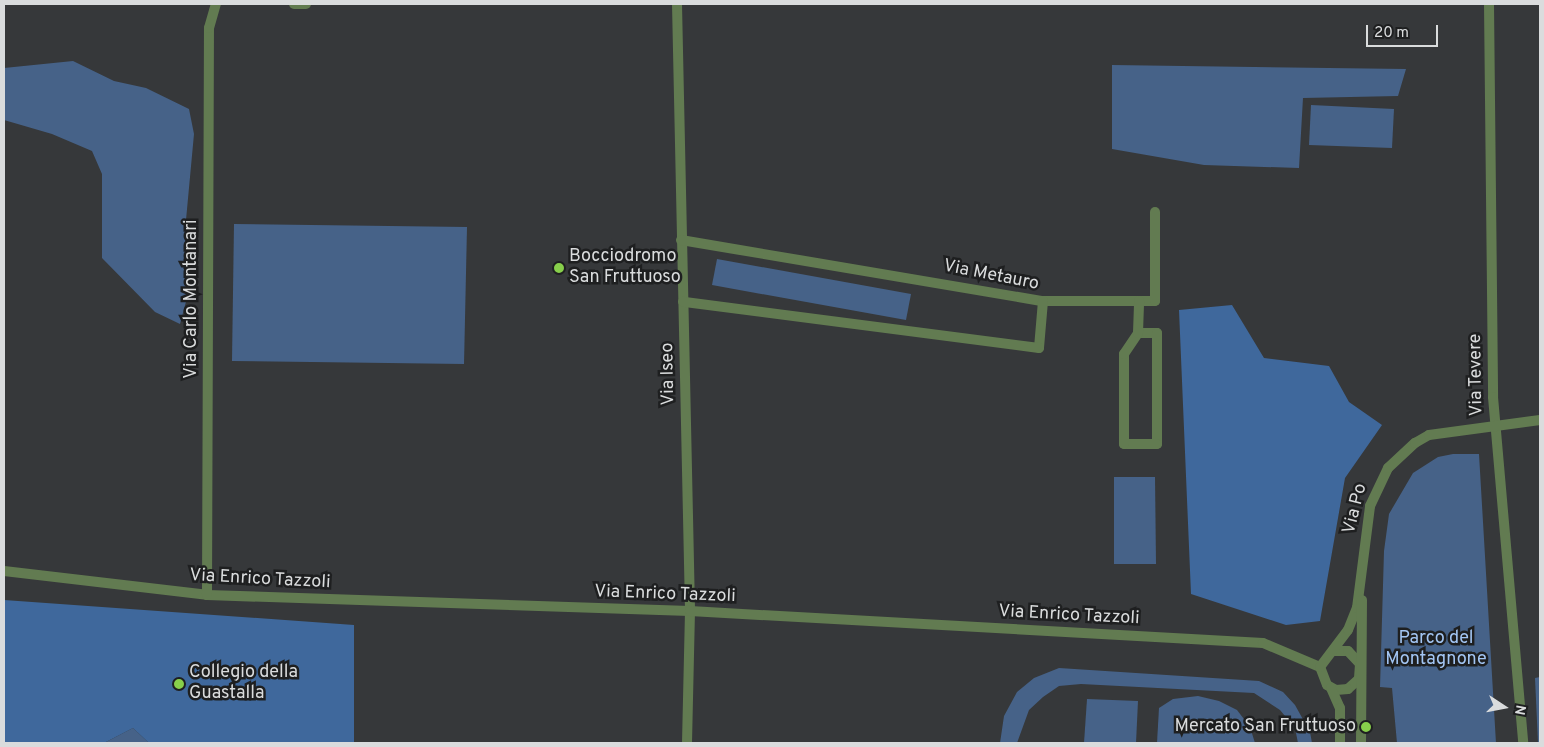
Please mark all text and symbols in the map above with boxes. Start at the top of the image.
scale bar [1369,15,1442,47]
text: 20 m [1374,24,1409,43]
street label: Via Carlo Montanari [181,219,203,379]
place label: Bocciodromo San Fruttuoso [569,247,681,290]
street label: Via Metauro [941,256,1041,296]
marker: Bocciodromo San Fruttuoso [553,262,565,274]
street label: Via Tevere [1465,333,1489,417]
street label: Via Iseo [658,342,680,406]
street label: Via Po [1339,481,1373,537]
street label: Via Enrico Tazzoli [188,565,332,595]
street label: Via Enrico Tazzoli [594,582,736,608]
street label: Via Enrico Tazzoli [997,601,1141,631]
park label: Parco del Montagnone [1385,629,1487,672]
place label: Collegio della Guastalla [189,663,298,706]
marker: Collegio della Guastalla [173,678,185,690]
north arrow [1479,682,1529,732]
text: N [1510,703,1529,717]
place label: Mercato San Fruttuoso [1174,716,1356,738]
marker: Mercato San Fruttuoso [1360,721,1372,733]

